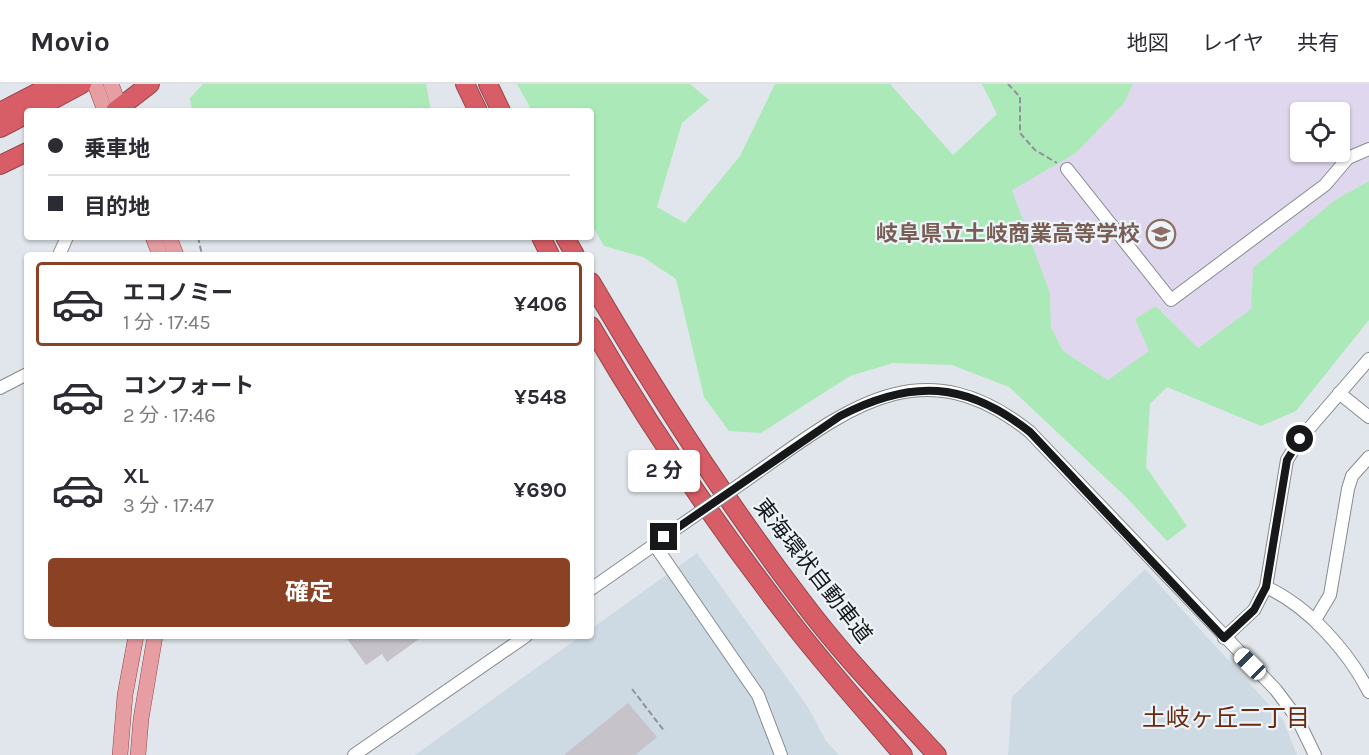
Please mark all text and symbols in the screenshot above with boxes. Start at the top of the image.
text: Movio [30,25,110,58]
text: 地図 [1127,31,1169,55]
text: レイヤ [1202,31,1264,55]
text: 共有 [1297,31,1339,55]
map controls [1290,102,1350,162]
button: locate [1290,102,1350,162]
text: 乗車地 [84,136,150,162]
text: 目的地 [84,194,150,220]
school or university icon: 岐阜県立土岐商業高等学校 [1145,218,1177,250]
place label: 岐阜県立土岐商業高等学校 [876,221,1140,247]
icon: car [51,277,105,331]
text: エコノミー [123,280,233,306]
text: ¥406 [514,291,567,317]
text: 1 分 · 17:45 [123,311,211,334]
icon: car [51,370,105,424]
text: コンフォート [123,373,254,399]
text: ¥548 [514,384,567,410]
text: 2 分 · 17:46 [123,404,216,427]
route start [1286,425,1313,452]
callout: 2 分 [628,450,700,492]
text: 2 分 [645,459,683,482]
icon: car [51,463,105,517]
text: XL [123,463,149,489]
text: ¥690 [513,477,567,503]
text: 3 分 · 17:47 [123,494,214,517]
street label: 東海環状自動車道 [749,494,877,648]
route end [650,523,677,550]
button: 確定 [48,558,570,627]
car [1231,645,1269,683]
district label: 土岐ヶ丘二丁目 [1142,704,1310,732]

